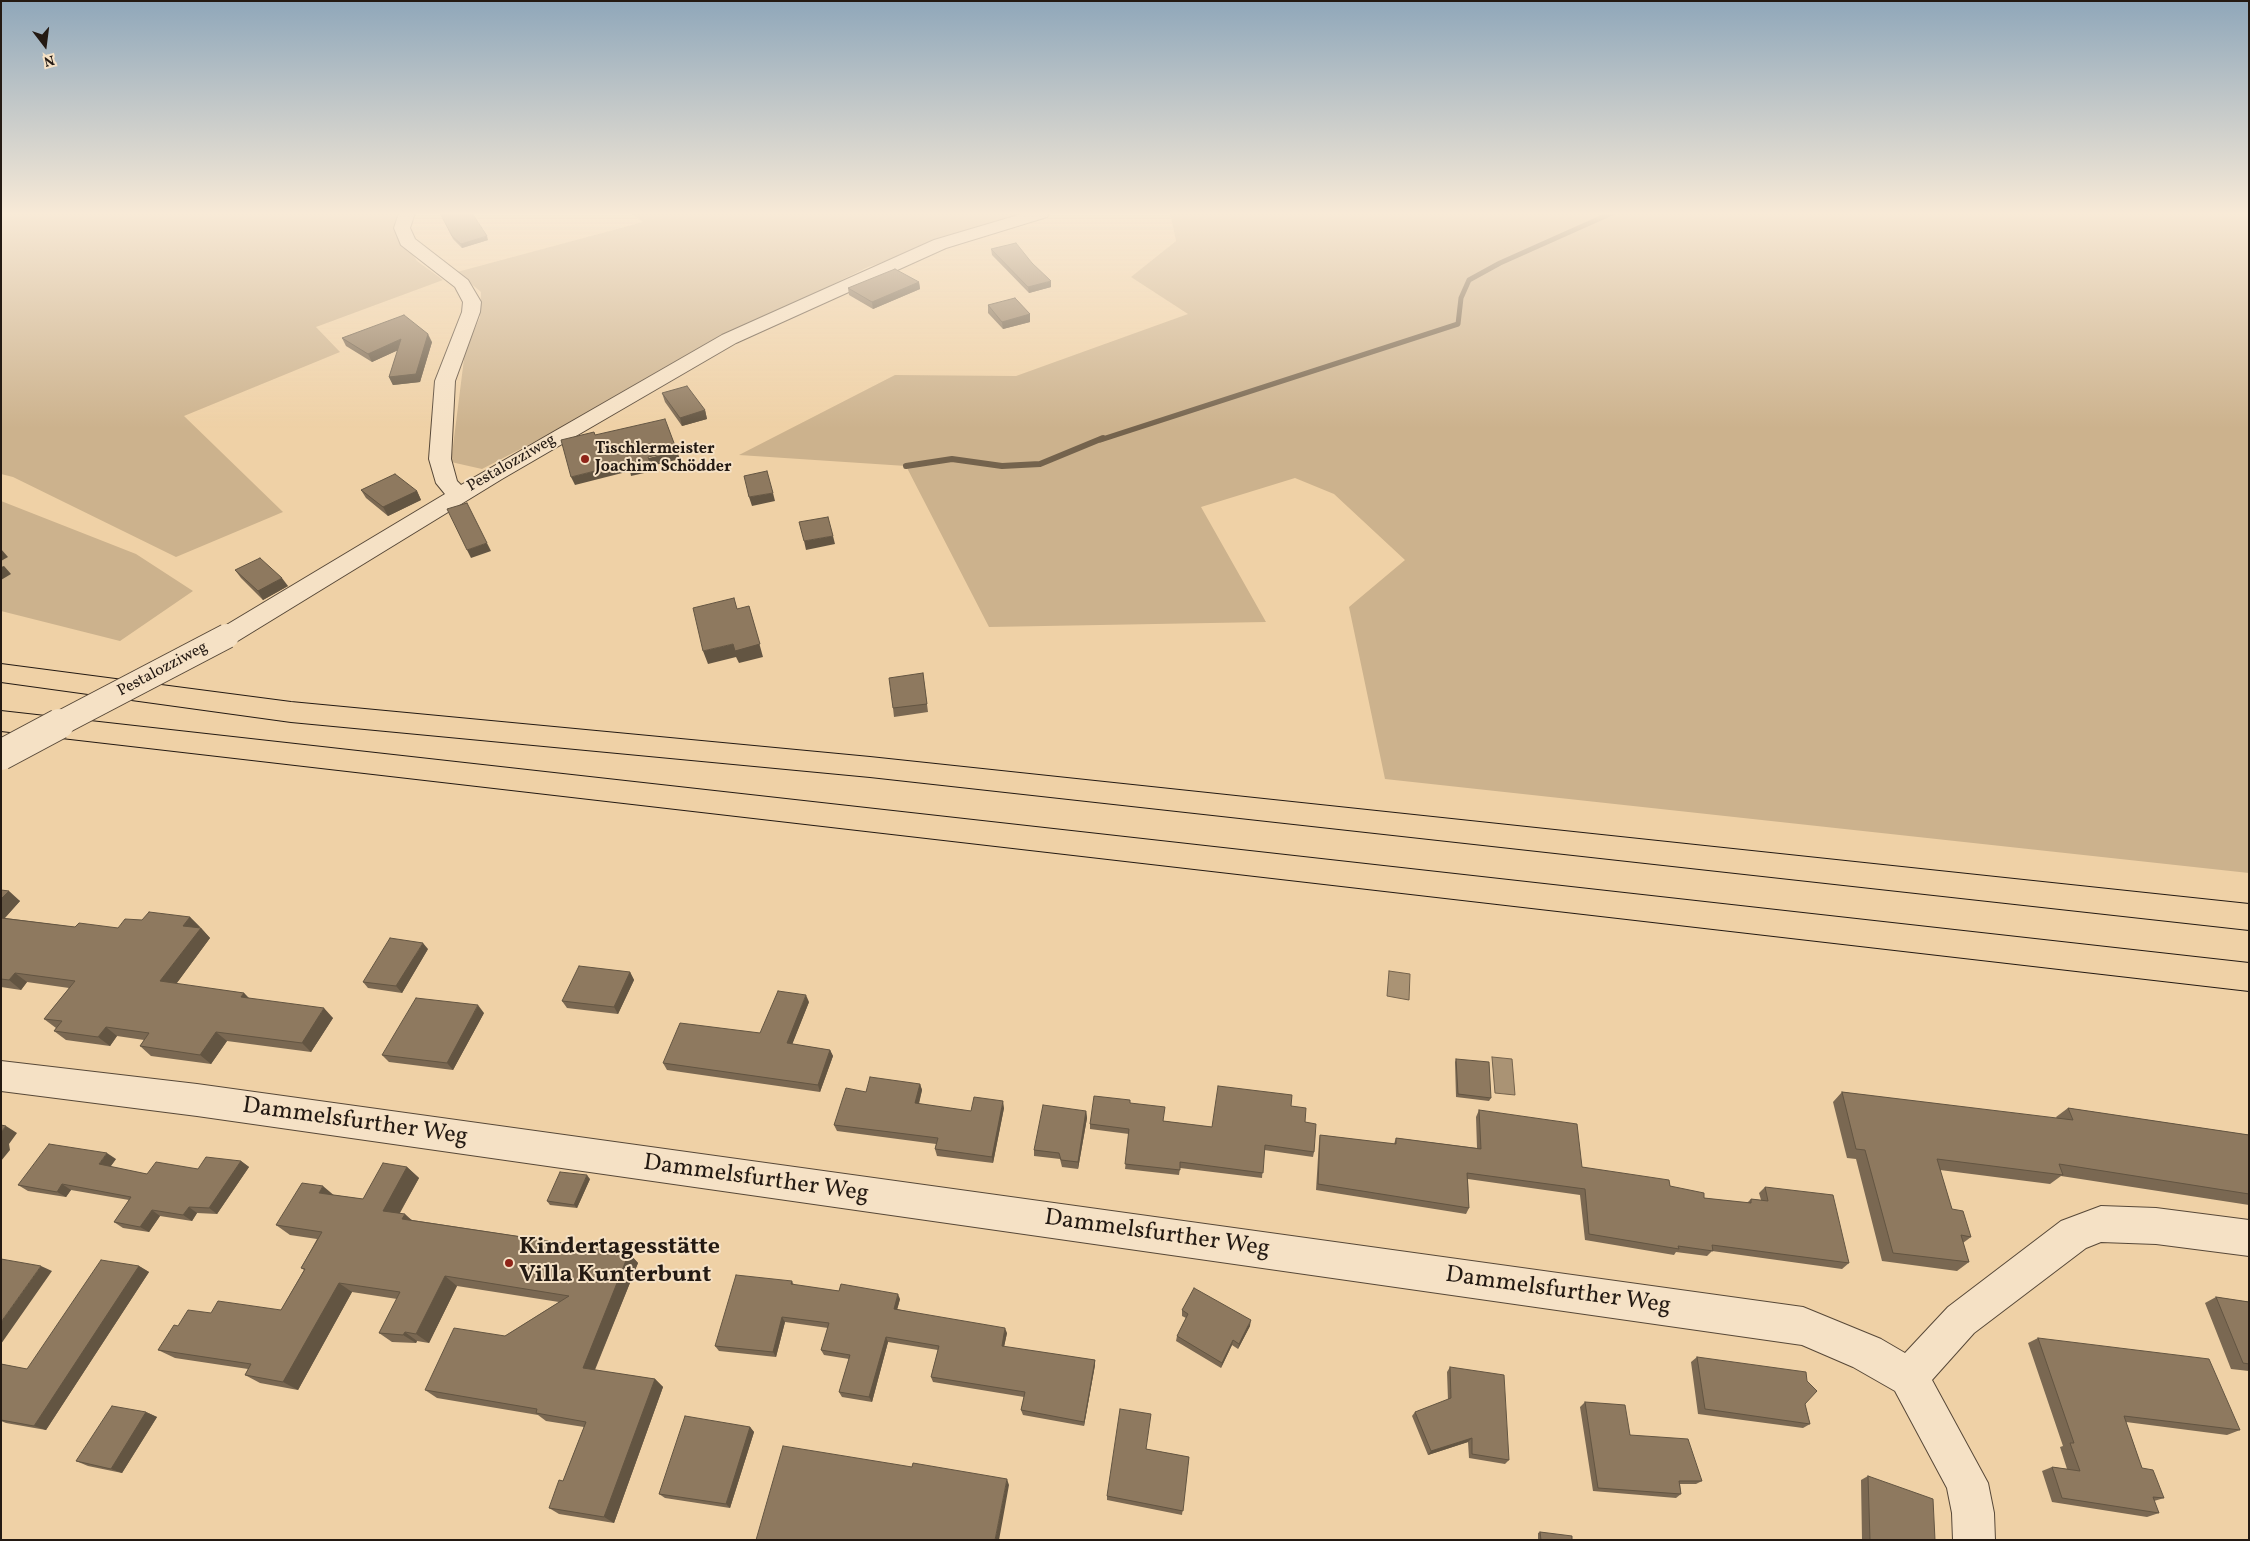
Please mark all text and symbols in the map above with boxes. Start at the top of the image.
north arrow [20,20,70,70]
text: N [42,49,56,70]
street label: Pestalozziweg [464,431,560,497]
place label: Tischlermeister Joachim Schödder [595,440,731,478]
marker: Tischlermeister Joachim Schödder [579,453,591,465]
street label: Pestalozziweg [115,638,211,702]
street label: Dammelsfurther Weg [240,1093,470,1153]
street label: Dammelsfurther Weg [641,1150,871,1210]
street label: Dammelsfurther Weg [1042,1205,1272,1265]
place label: Kindertagesstätte Villa Kunterbunt [519,1235,720,1291]
marker: Kindertagesstätte Villa Kunterbunt [503,1257,515,1269]
street label: Dammelsfurther Weg [1443,1262,1673,1322]

